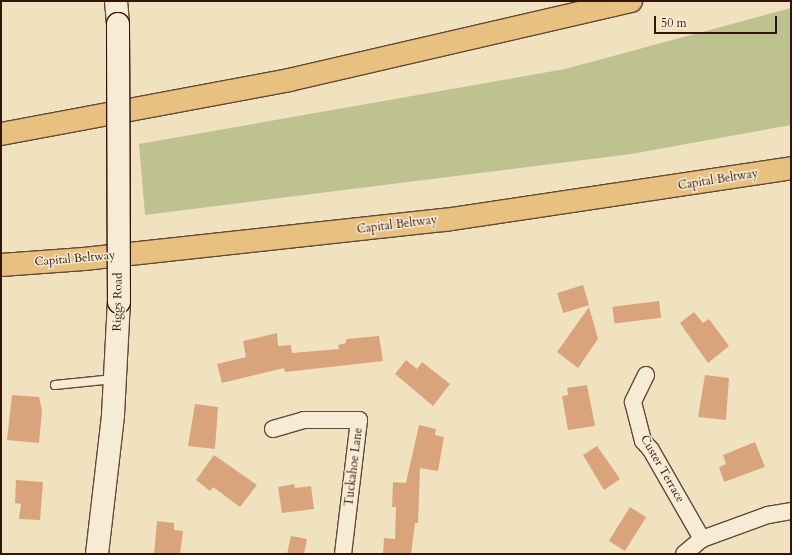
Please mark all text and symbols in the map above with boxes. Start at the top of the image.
scale bar [656,8,779,34]
text: 50 m [661,15,687,31]
street label: Capital Beltway [677,167,759,193]
street label: Capital Beltway [356,213,438,237]
street label: Capital Beltway [34,248,116,270]
street label: Riggs Road [110,273,126,331]
street label: Tuckahoe Lane [342,427,366,507]
street label: Custer Terrace [637,433,687,505]

